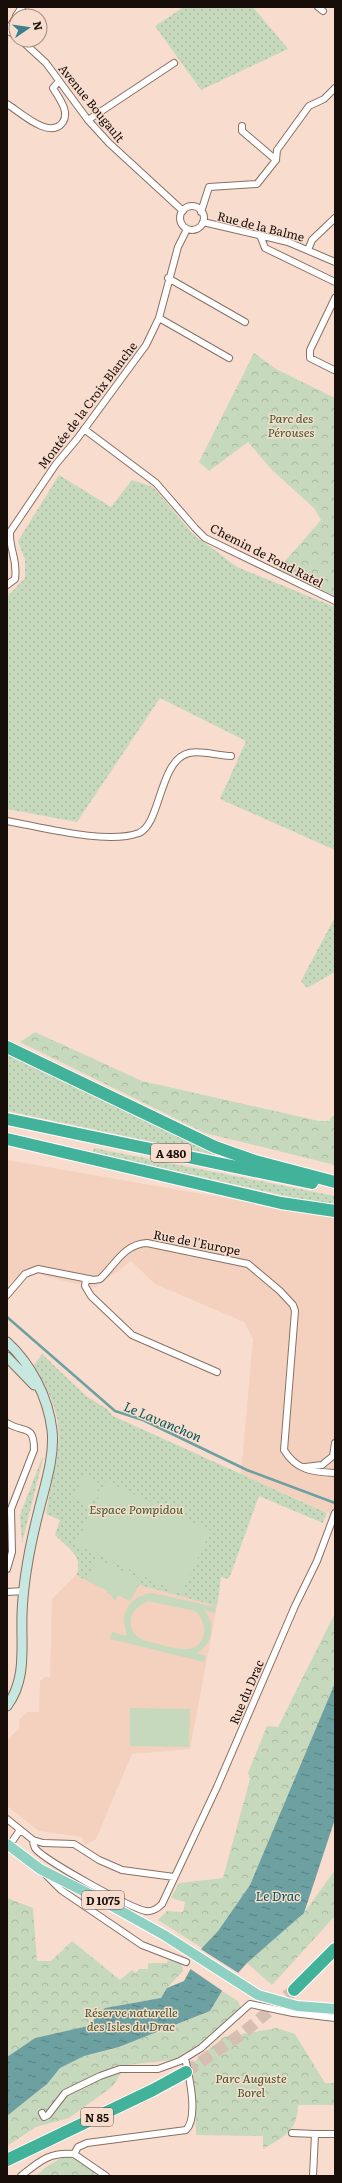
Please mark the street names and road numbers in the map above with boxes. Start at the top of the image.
street label: Avenue Bougault [55,60,129,146]
street label: Rue de la Balme [216,206,306,246]
street label: Montée de la Croix Blanche [33,338,141,472]
street label: Chemin de Fond Ratel [207,519,327,591]
road number: A 480 [151,1144,191,1162]
street label: Rue de l'Europe [152,1225,242,1259]
street label: Rue du Drac [224,1657,268,1727]
road number: D 1075 [82,1891,124,1909]
road number: N 85 [81,2108,113,2126]

